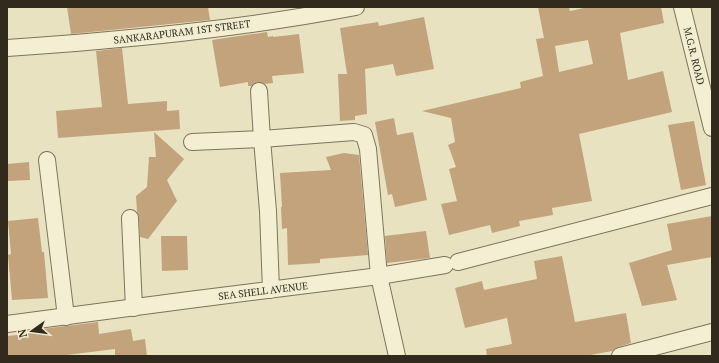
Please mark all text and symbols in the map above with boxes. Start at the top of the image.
street label: SANKARAPURAM 1ST STREET [113,17,251,47]
street label: M.G.R. ROAD [681,26,707,86]
street label: SEA SHELL AVENUE [217,279,309,303]
north arrow [12,311,52,351]
text: N [14,327,30,339]

